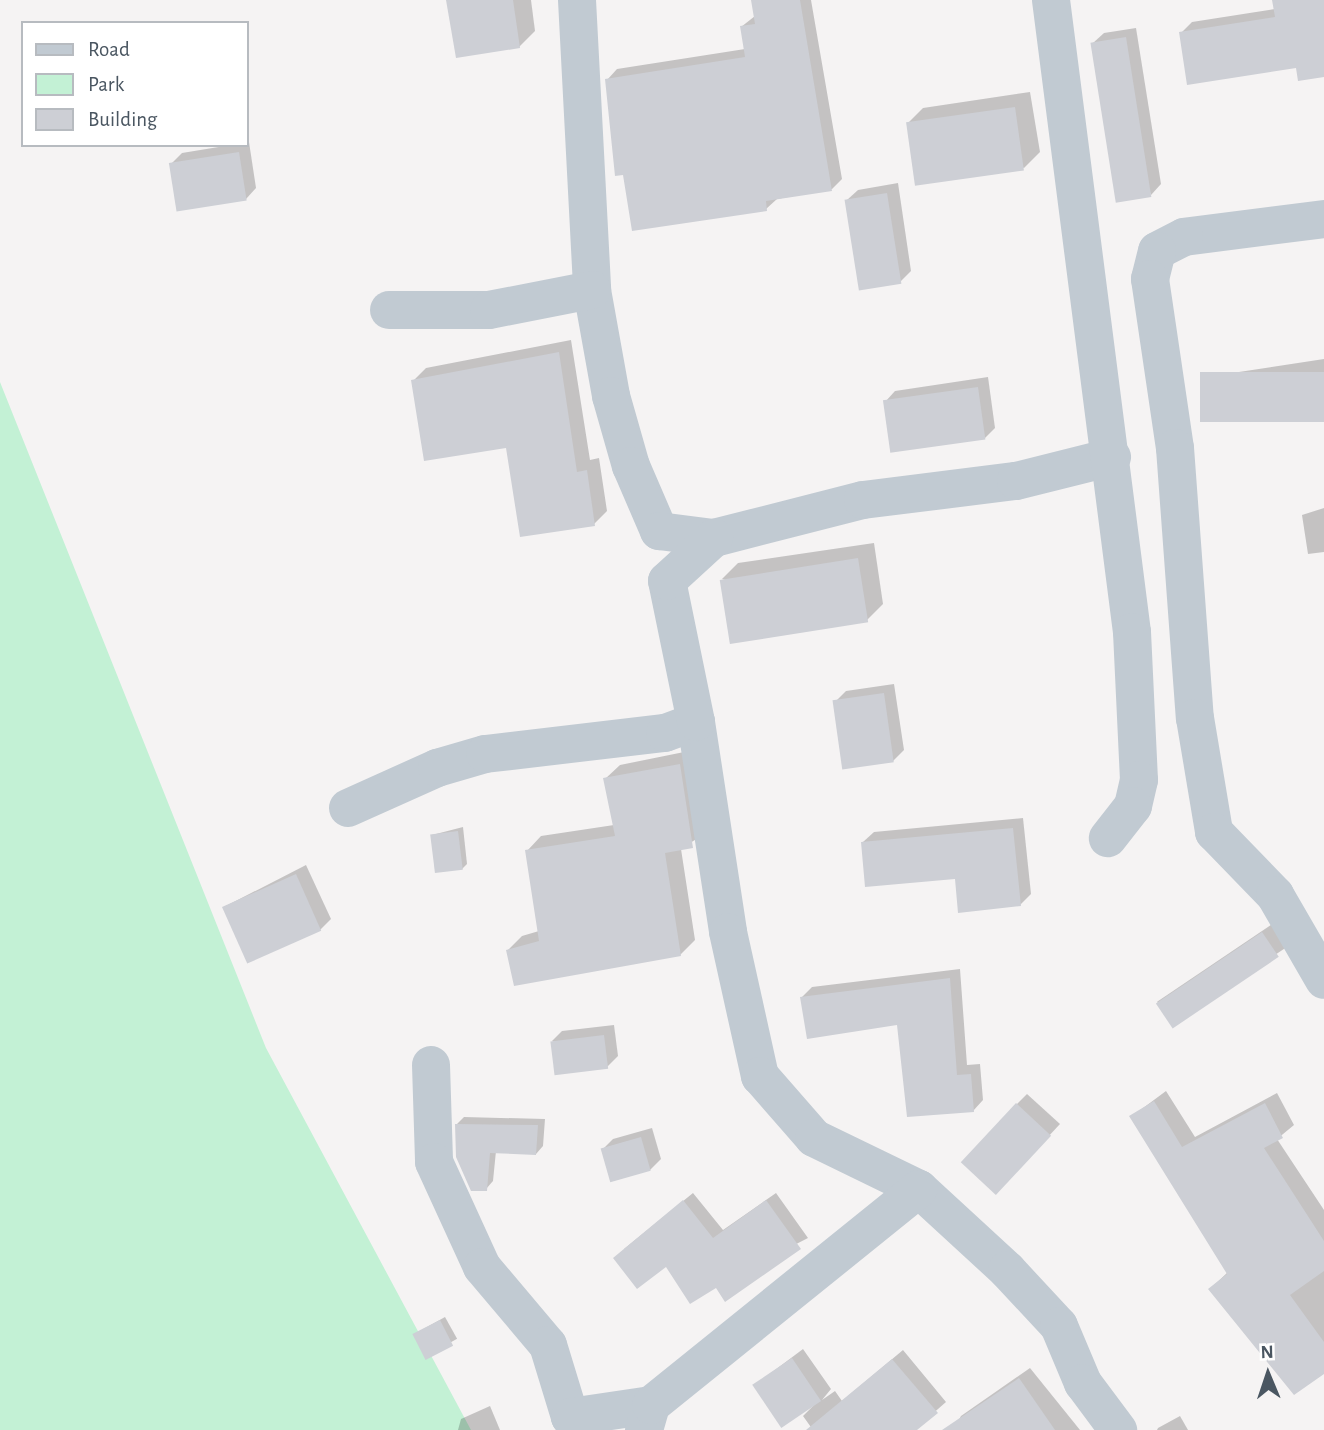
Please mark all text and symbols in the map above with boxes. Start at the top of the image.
legend [21,21,248,147]
text: Road [88,39,130,60]
text: Park [88,74,124,95]
text: Building [88,109,157,130]
north arrow [1233,1339,1303,1409]
text: N [1260,1343,1274,1362]

